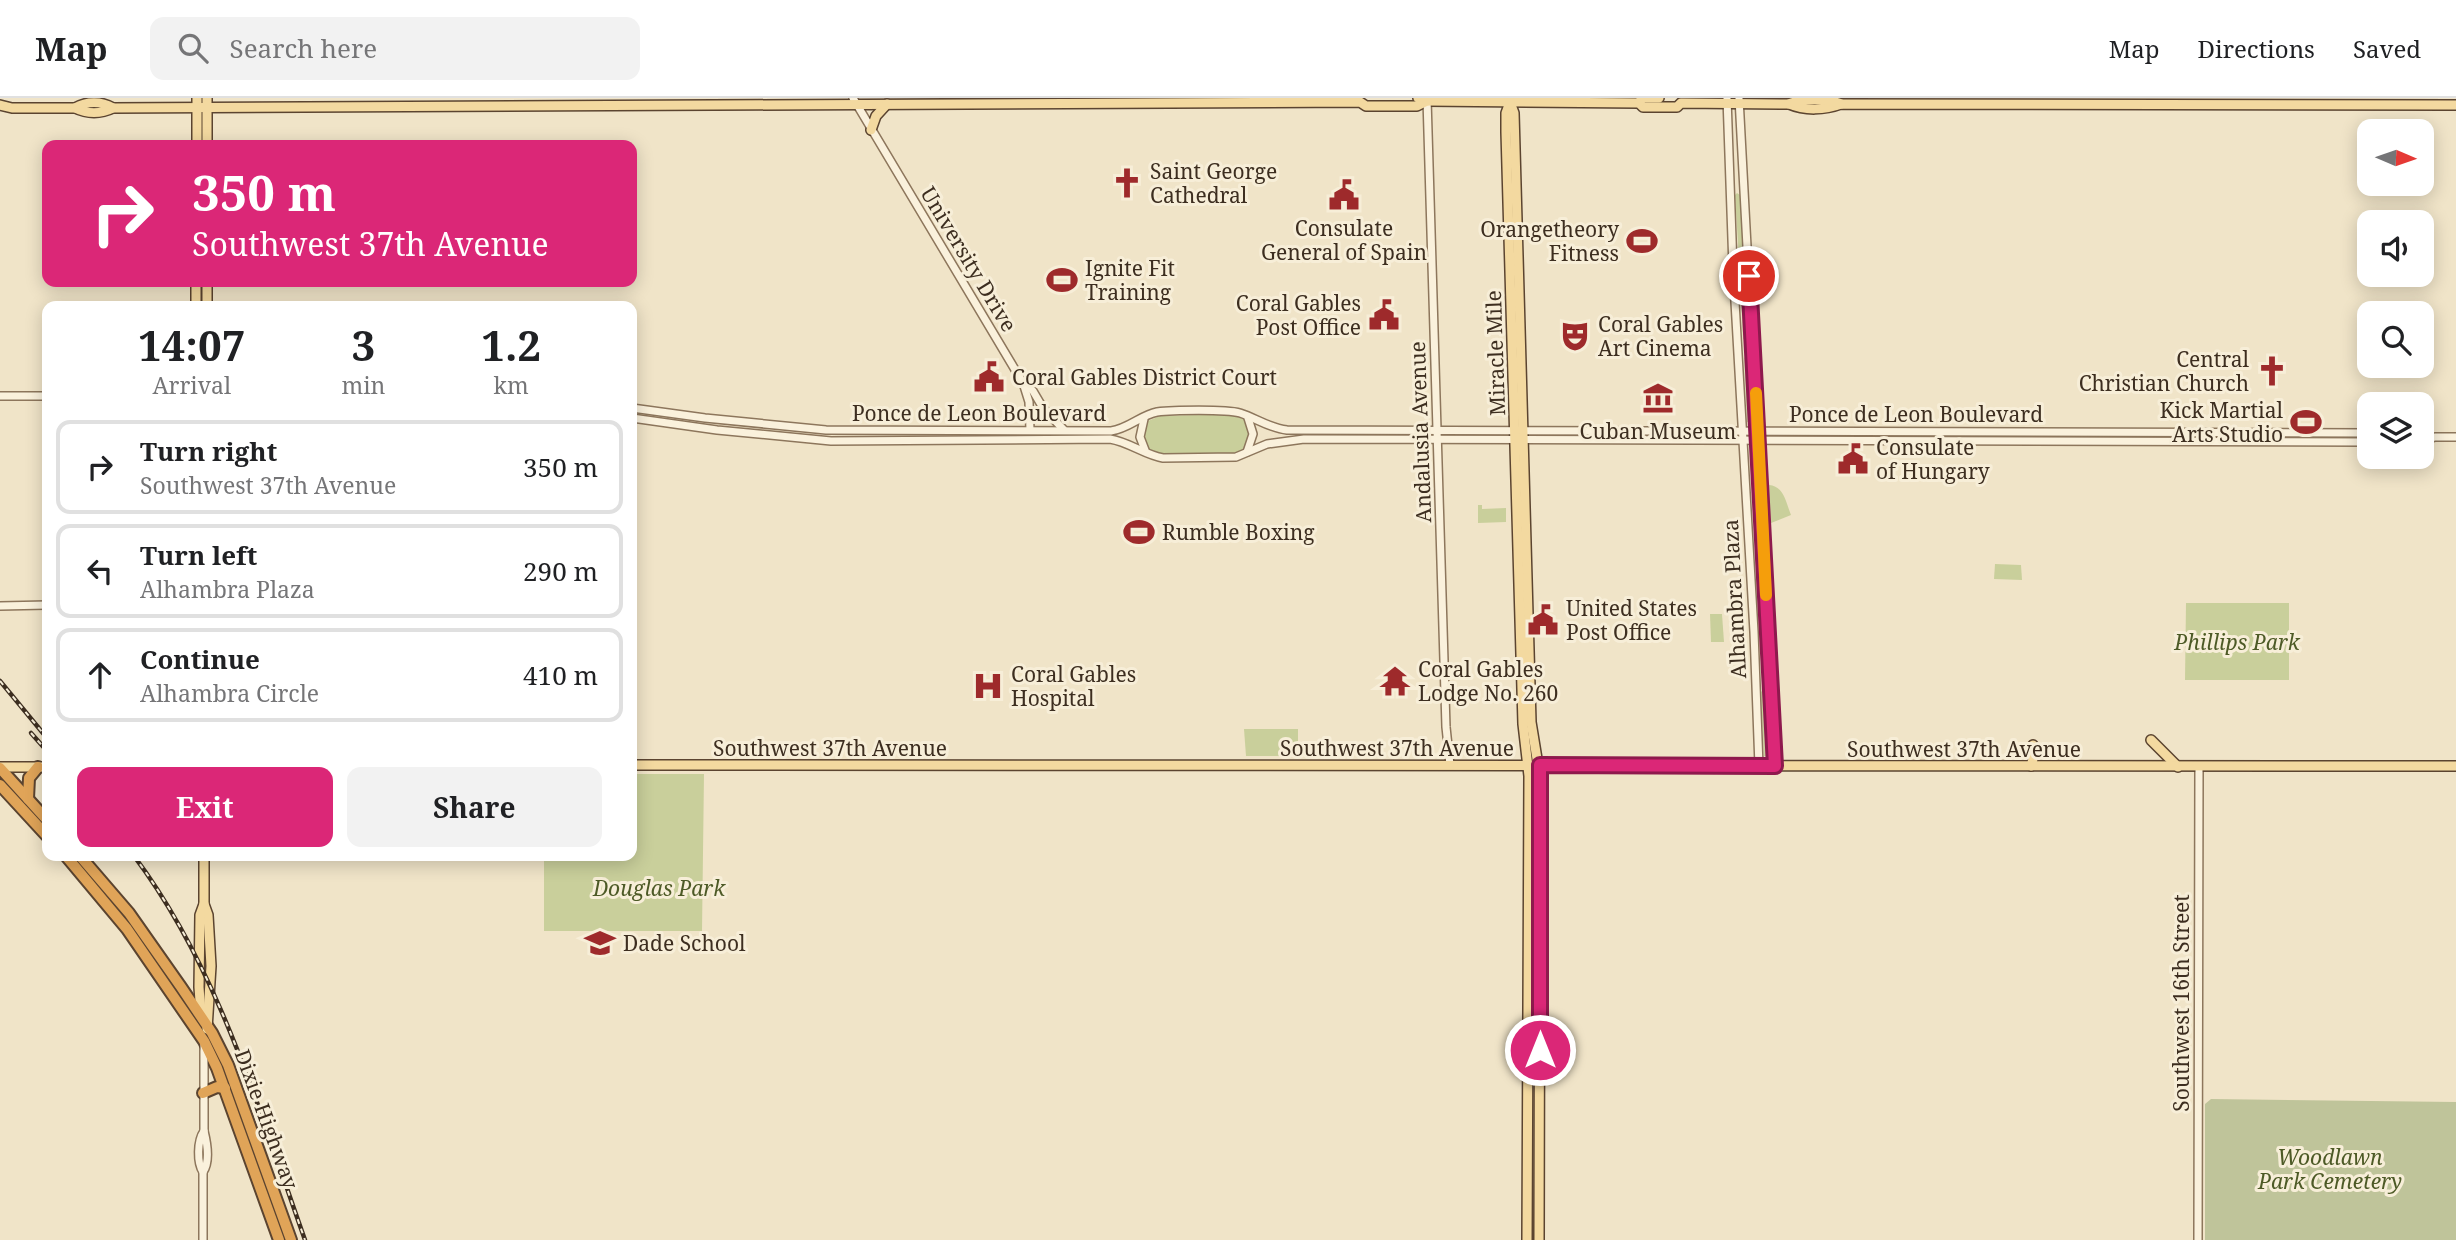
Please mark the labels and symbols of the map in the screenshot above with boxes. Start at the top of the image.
north arrow [2357,119,2434,196]
place label: Saint George Cathedral [1150,157,1277,209]
church icon: Saint George Cathedral [1110,166,1144,200]
public building icon: Consulate General of Spain [1327,178,1361,212]
street label: University Drive [915,181,1023,337]
place label: Consulate General of Spain [1261,214,1427,266]
place label: Orangetheory Fitness [1480,215,1619,267]
sports icon: Orangetheory Fitness [1625,224,1659,258]
pin [1719,246,1779,306]
place label: Ignite Fit Training [1085,254,1175,306]
sports icon: Ignite Fit Training [1045,263,1079,297]
place label: Coral Gables Post Office [1236,289,1361,341]
street label: Miracle Mile [1479,290,1511,416]
public building icon: Coral Gables Post Office [1367,298,1401,332]
place label: Coral Gables Art Cinema [1598,310,1723,362]
theatre icon: Coral Gables Art Cinema [1558,319,1592,353]
street label: Andalusia Avenue [1403,341,1437,523]
place label: Central Christian Church [2079,345,2249,397]
church icon: Central Christian Church [2255,354,2289,388]
public building icon: Coral Gables District Court [972,360,1006,394]
place label: Coral Gables District Court [1012,363,1277,391]
museum icon: Cuban Museum [1641,381,1675,415]
place label: Kick Martial Arts Studio [2160,396,2283,448]
street label: Ponce de Leon Boulevard [852,399,1106,427]
street label: Ponce de Leon Boulevard [1789,400,2043,428]
sports icon: Kick Martial Arts Studio [2289,405,2323,439]
place label: Cuban Museum [1580,417,1737,445]
place label: Consulate of Hungary [1876,433,1990,485]
public building icon: Consulate of Hungary [1836,442,1870,476]
sports icon: Rumble Boxing [1122,515,1156,549]
place label: Rumble Boxing [1162,518,1315,546]
street label: Alhambra Plaza [1716,519,1752,679]
place label: United States Post Office [1566,594,1697,646]
public building icon: United States Post Office [1526,603,1560,637]
park label: Phillips Park [2173,628,2301,656]
place label: Coral Gables Lodge No. 260 [1418,655,1558,707]
place label: Coral Gables Hospital [1011,660,1136,712]
temple icon: Coral Gables Lodge No. 260 [1378,664,1412,698]
hospital icon: Coral Gables Hospital [971,669,1005,703]
street label: Southwest 37th Avenue [713,734,947,762]
street label: Southwest 37th Avenue [1280,734,1514,762]
street label: Southwest 37th Avenue [1847,735,2081,763]
park label: Douglas Park [592,874,726,902]
street label: Southwest 16th Street [2167,894,2195,1112]
school or university icon: Dade School [583,926,617,960]
place label: Dade School [623,929,746,957]
position arrow [1503,1013,1577,1087]
street label: Dixie Highway [229,1045,305,1193]
park label: Woodlawn Park Cemetery [2257,1143,2402,1195]

